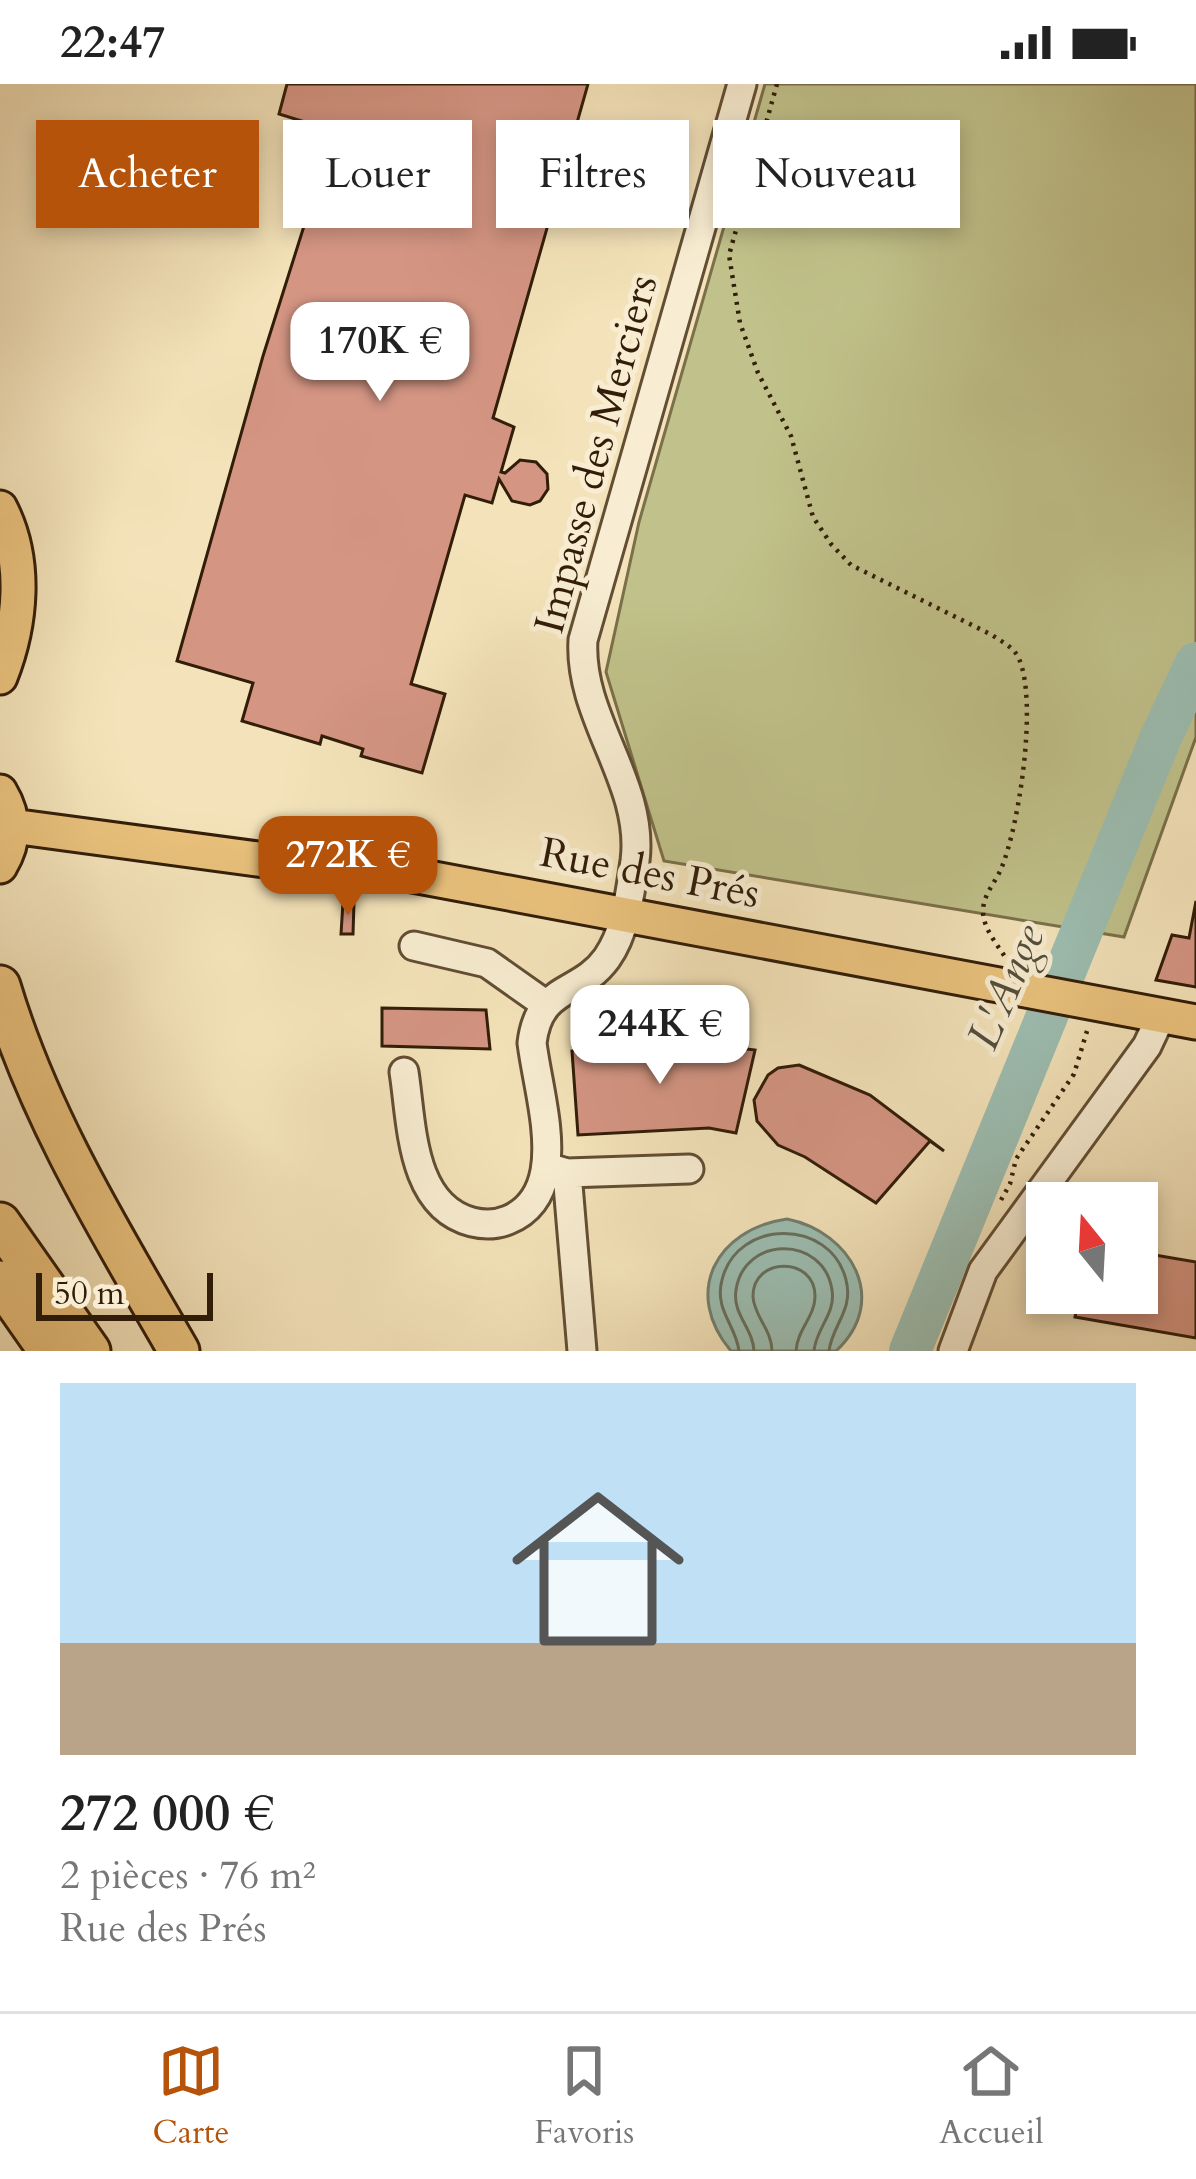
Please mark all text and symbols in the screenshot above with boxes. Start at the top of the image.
text: 22:47 [60,12,165,73]
chip: Acheter [36,120,259,228]
chip: Louer [283,120,472,228]
chip: Filtres [496,120,689,228]
chip: Nouveau [713,120,960,228]
street label: Impasse des Merciers [521,268,671,640]
pin: 170K € [282,302,478,404]
text: 170K € [317,314,443,367]
pin: 272K € [250,816,446,918]
street label: Rue des Prés [535,824,765,922]
text: 272K € [285,828,411,881]
water label: L'Ange [953,915,1060,1059]
pin: 244K € [562,985,758,1087]
text: 244K € [597,997,723,1050]
north arrow [1026,1182,1158,1314]
map controls [1026,1182,1158,1314]
scale bar [36,1267,213,1320]
text: 50 m [54,1271,125,1316]
icon: home [490,1461,706,1677]
text: 272 000 € [60,1779,274,1849]
text: 2 pièces · 76 m² [60,1849,316,1902]
text: Rue des Prés [60,1902,267,1955]
tab: Carte [152,2038,229,2155]
tab: Favoris [534,2038,634,2155]
tab: Accueil [939,2038,1044,2155]

